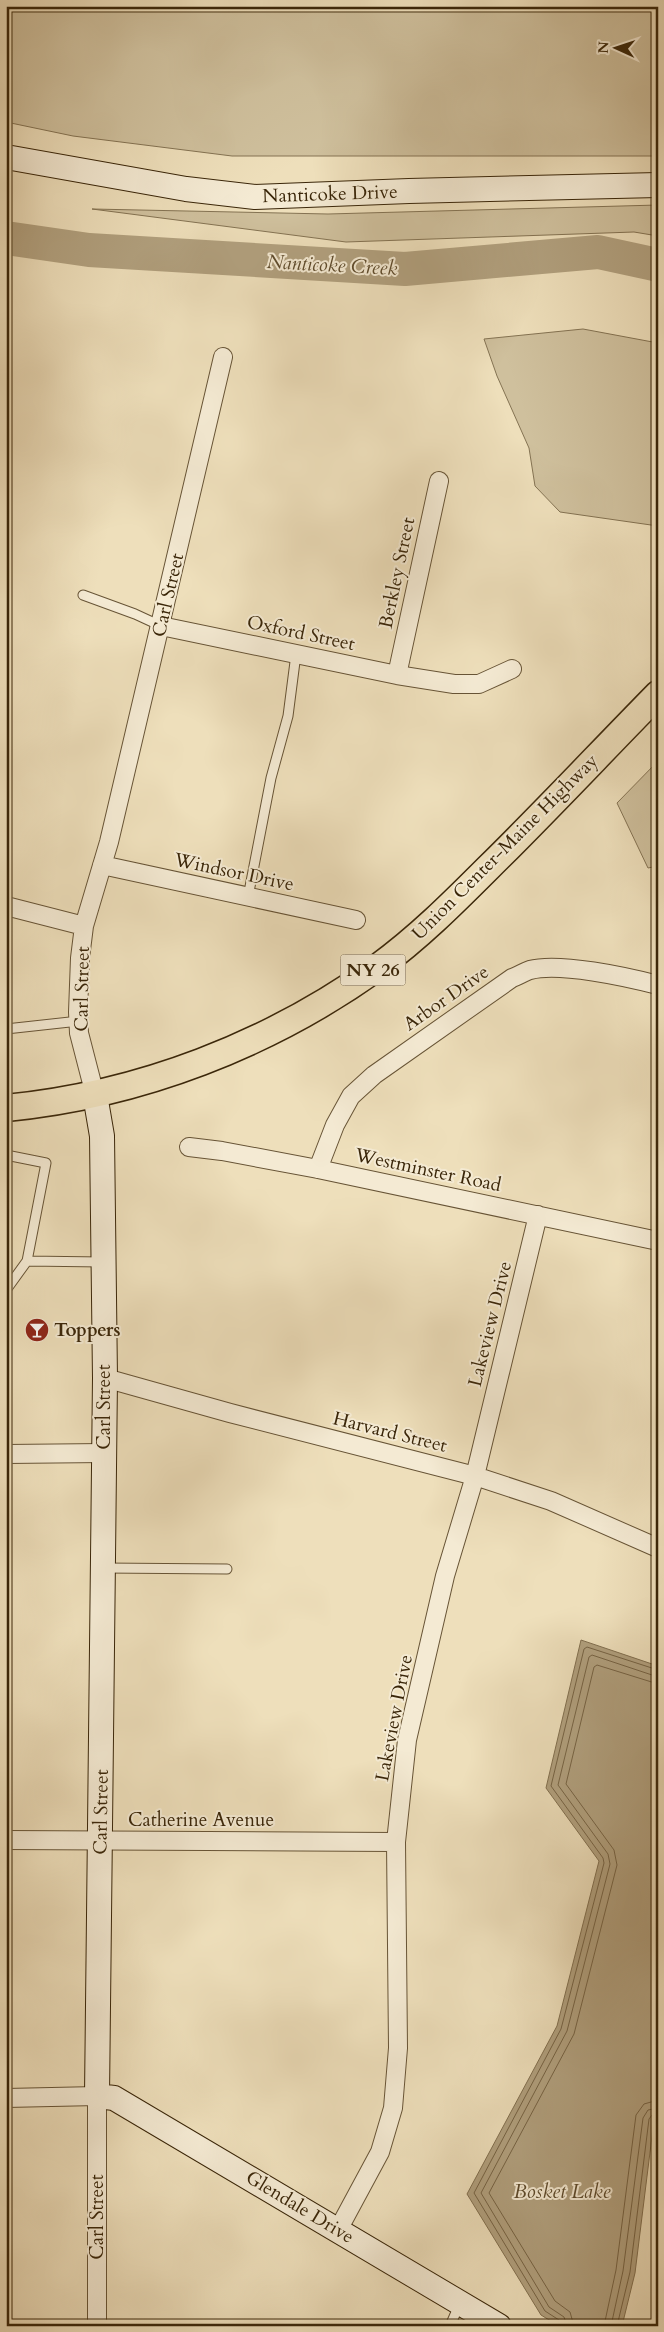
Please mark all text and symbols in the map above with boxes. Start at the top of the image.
north arrow [592,22,642,72]
text: N [594,41,613,54]
street label: Nanticoke Drive [262,179,398,209]
water label: Nanticoke Creek [266,248,398,282]
street label: Berkley Street [373,515,421,631]
street label: Carl Street [146,551,190,639]
street label: Oxford Street [245,609,357,657]
street label: Union Center-Maine Highway [406,748,604,946]
street label: Windsor Drive [171,846,296,897]
street label: Carl Street [68,946,96,1032]
road number: NY 26 [340,954,406,986]
street label: Arbor Drive [398,959,494,1037]
street label: Westminster Road [351,1142,504,1198]
street label: Lakeview Drive [462,1259,518,1389]
bar icon: Toppers [24,1317,50,1343]
place label: Toppers [54,1317,120,1343]
street label: Carl Street [91,1364,117,1450]
street label: Harvard Street [330,1405,450,1459]
street label: Lakeview Drive [369,1653,419,1783]
street label: Carl Street [87,1769,115,1855]
street label: Catherine Avenue [128,1807,274,1833]
street label: Glendale Drive [241,2164,359,2250]
street label: Carl Street [84,2174,110,2260]
water label: Bosket Lake [514,2178,611,2205]

